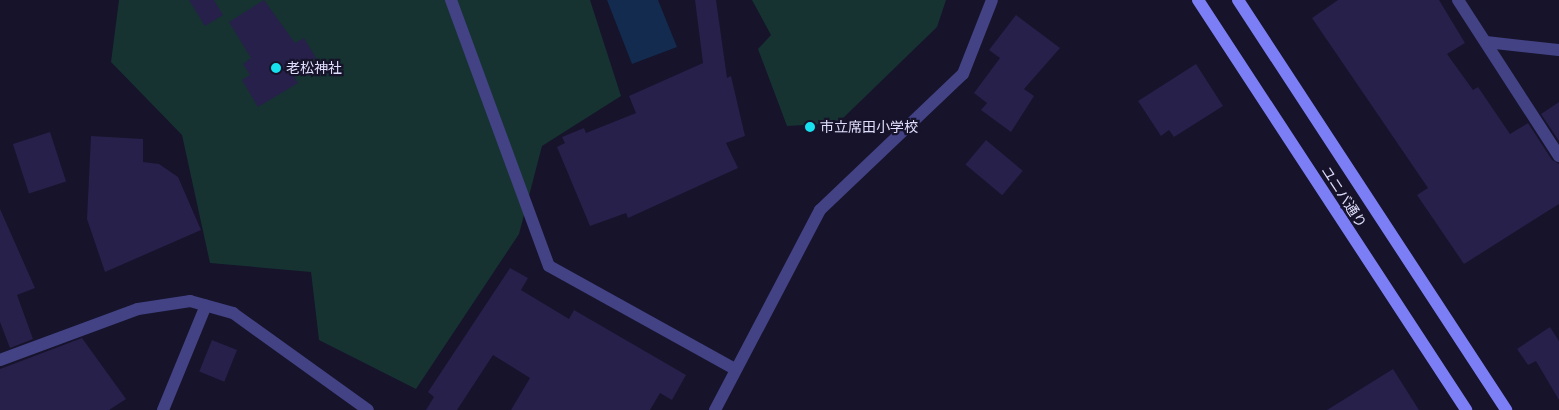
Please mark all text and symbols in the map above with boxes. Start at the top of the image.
place label: 老松神社 [286,60,342,76]
marker: 老松神社 [270,62,282,74]
place label: 市立席田小学校 [820,119,918,135]
marker: 市立席田小学校 [804,121,816,133]
street label: ユニバ通り [1318,163,1370,231]

